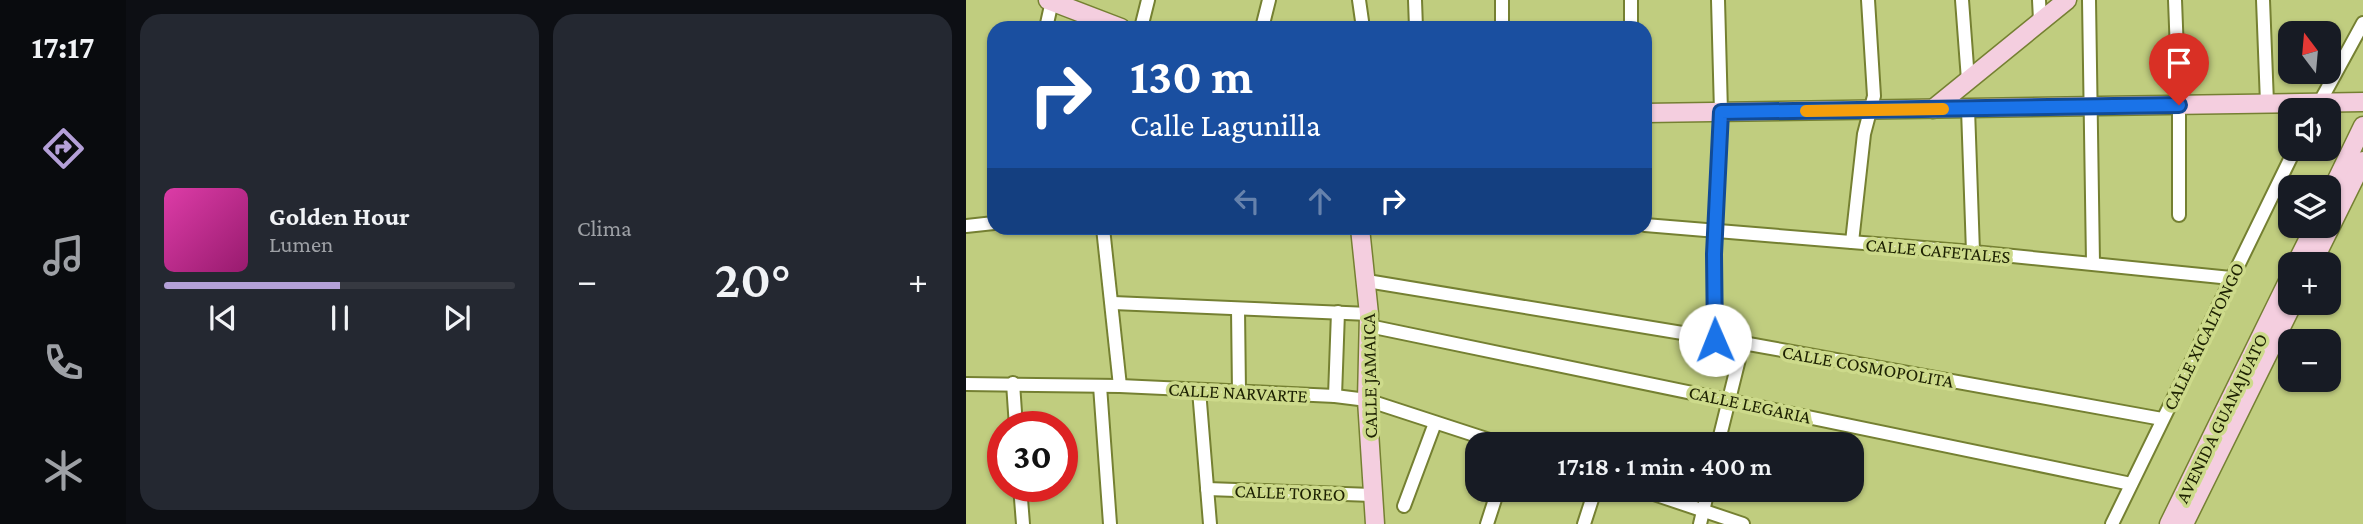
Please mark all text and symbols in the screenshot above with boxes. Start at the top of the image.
north arrow [2278,21,2342,84]
map controls [2278,21,2341,392]
text: 17:17 [31,29,95,65]
pin [2149,33,2209,105]
icon: arrive [2160,44,2198,82]
icon: right [1015,49,1106,140]
text: 130 m [1130,49,1253,104]
button: sound [2278,98,2341,161]
text: Calle Lagunilla [1130,107,1321,143]
icon: directions [39,124,88,173]
button: layers [2278,175,2341,238]
icon: left [1228,182,1266,220]
icon: ahead [1301,182,1339,220]
icon: right [1374,182,1412,220]
text: Golden Hour [269,202,410,231]
text: Clima [577,215,632,241]
icon: music [39,231,88,280]
text: Lumen [269,231,333,257]
street label: CALLE CAFETALES [1865,234,2011,267]
text: 20° [714,250,791,308]
button: + [2278,252,2341,315]
text: − [577,259,597,301]
text: + [908,259,928,301]
street label: CALLE XICALTONGO [2159,259,2248,413]
icon: previous [204,299,242,337]
icon: pause [321,299,359,337]
icon: next [438,299,476,337]
position arrow [1678,303,1752,377]
street label: CALLE JAMAICA [1358,313,1381,439]
button: − [2278,329,2341,392]
street label: AVENIDA GUANAJUATO [2171,330,2272,506]
icon: phone [39,338,88,387]
street label: CALLE COSMOPOLITA [1780,341,1956,392]
street label: CALLE NARVARTE [1168,378,1308,407]
street label: CALLE LEGARIA [1687,381,1813,428]
speed limit sign: 30 [987,411,1078,502]
icon: climate [39,446,88,495]
text: 17:18 · 1 min · 400 m [1557,452,1772,481]
street label: CALLE TOREO [1234,480,1346,505]

